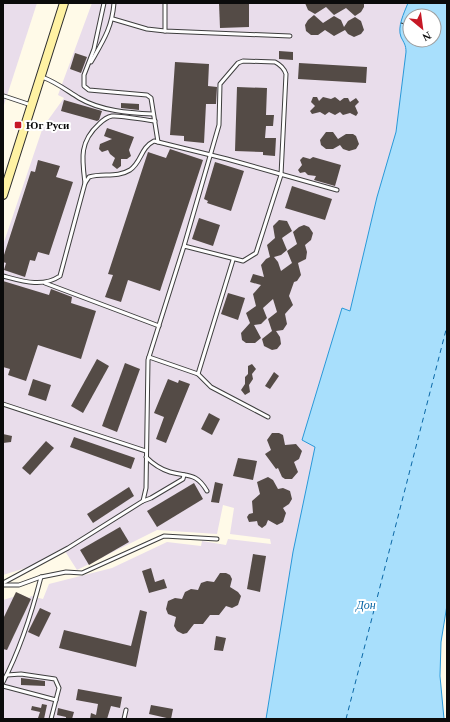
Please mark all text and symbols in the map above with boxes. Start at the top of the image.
north arrow [402,8,442,48]
text: N [420,30,433,44]
place label: Юг Руси [26,119,70,131]
marker: Юг Руси [13,120,23,130]
water label: Дон [355,598,376,612]

